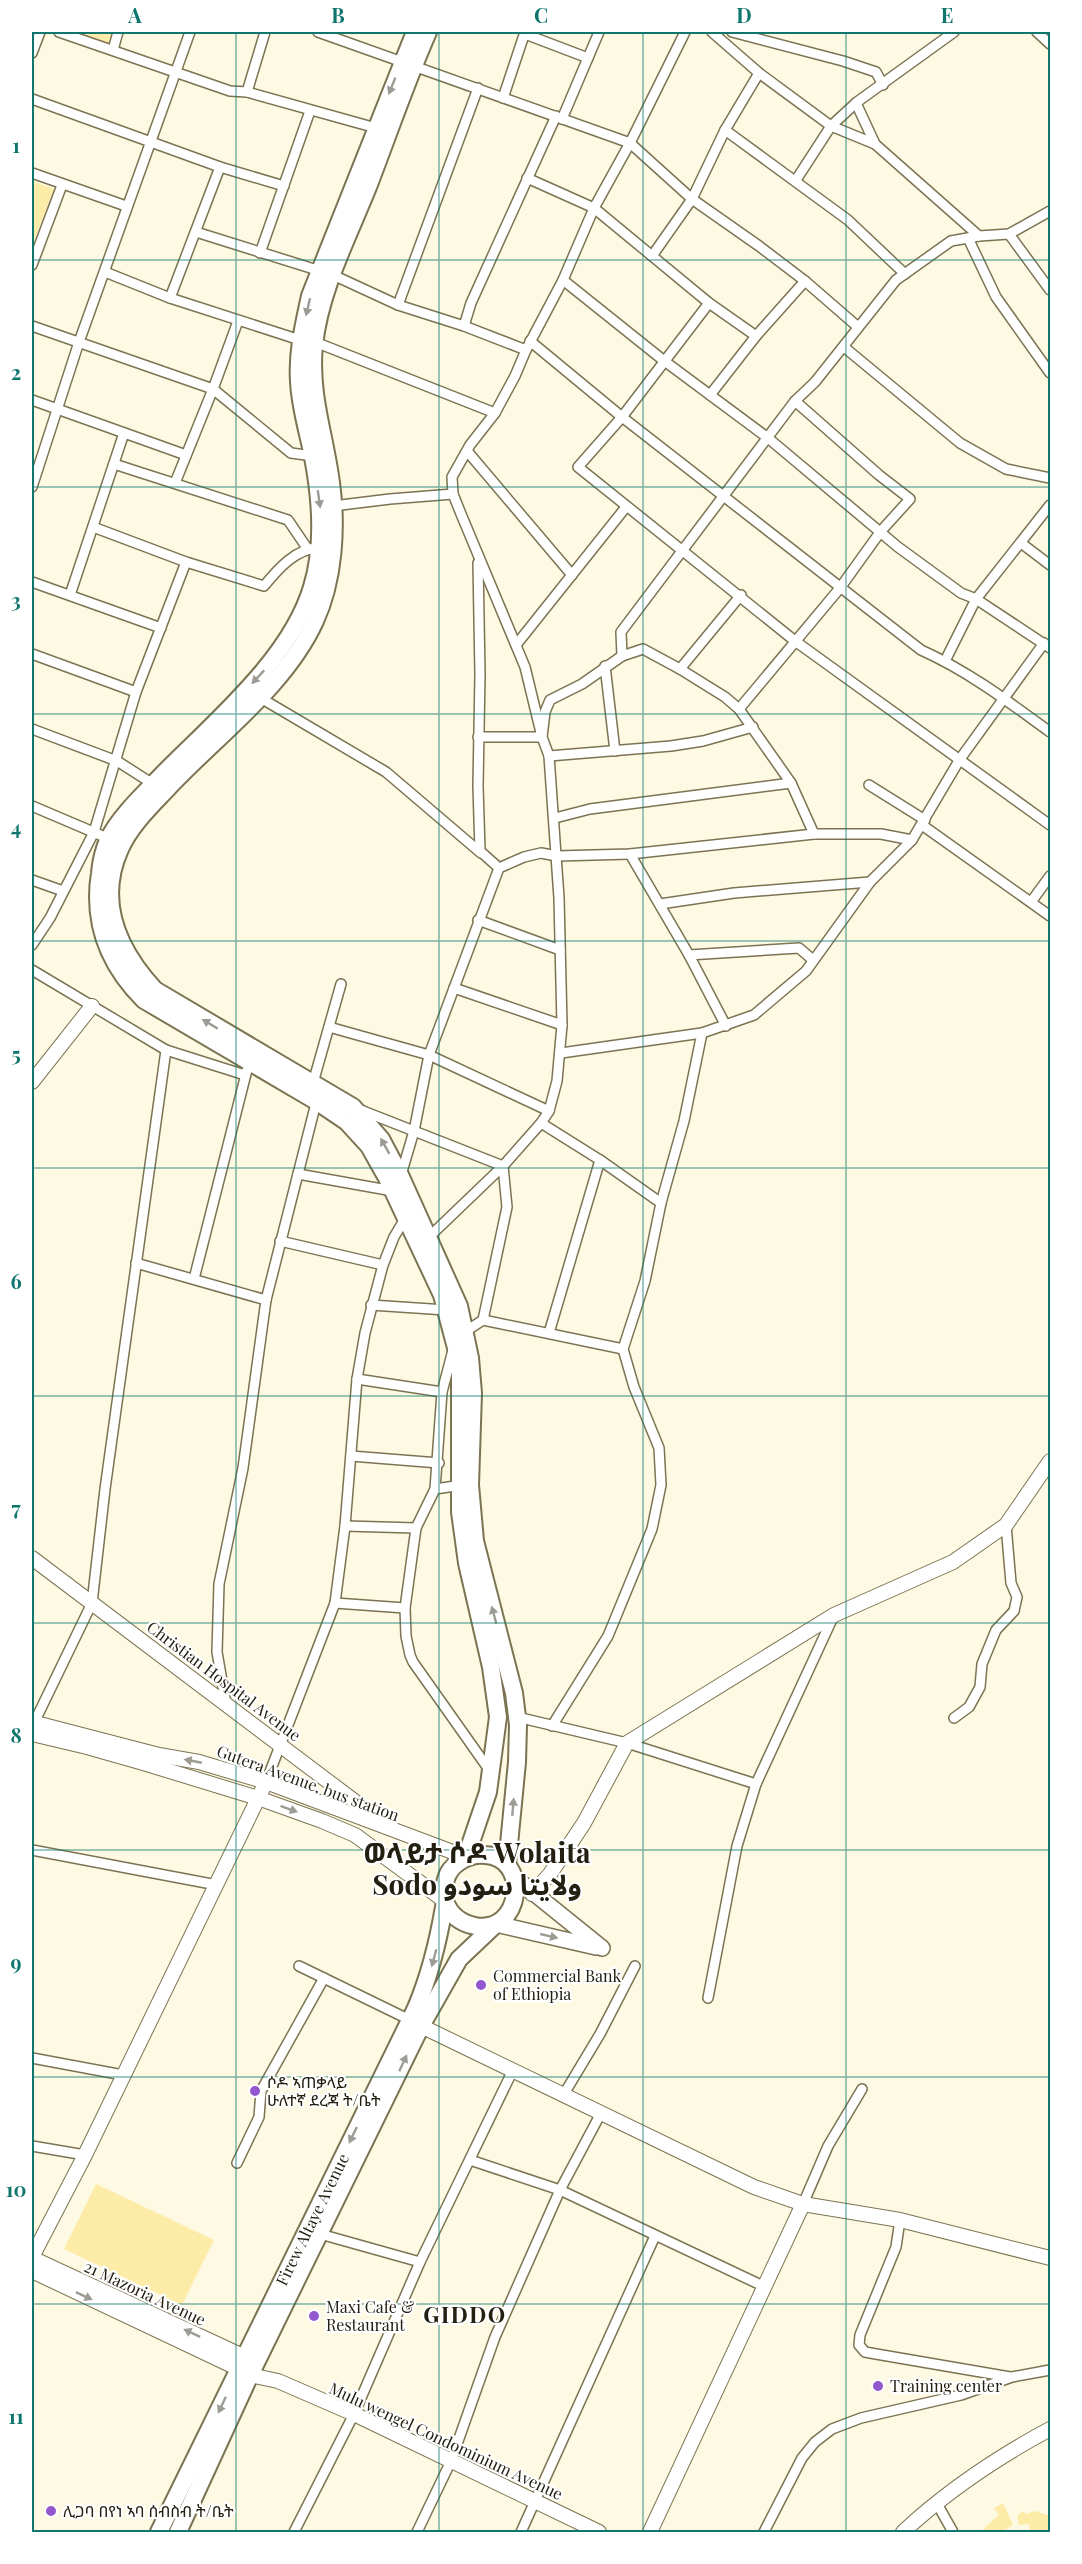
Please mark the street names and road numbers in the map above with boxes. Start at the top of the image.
street label: Christian Hospital Avenue [143,1616,305,1745]
street label: Gutera Avenue, bus station [214,1740,403,1825]
street label: Firew Altaye Avenue [271,2150,353,2289]
street label: 21 Mazoria Avenue [81,2255,209,2330]
street label: Mulu wengel Condominium Avenue [326,2377,566,2504]

